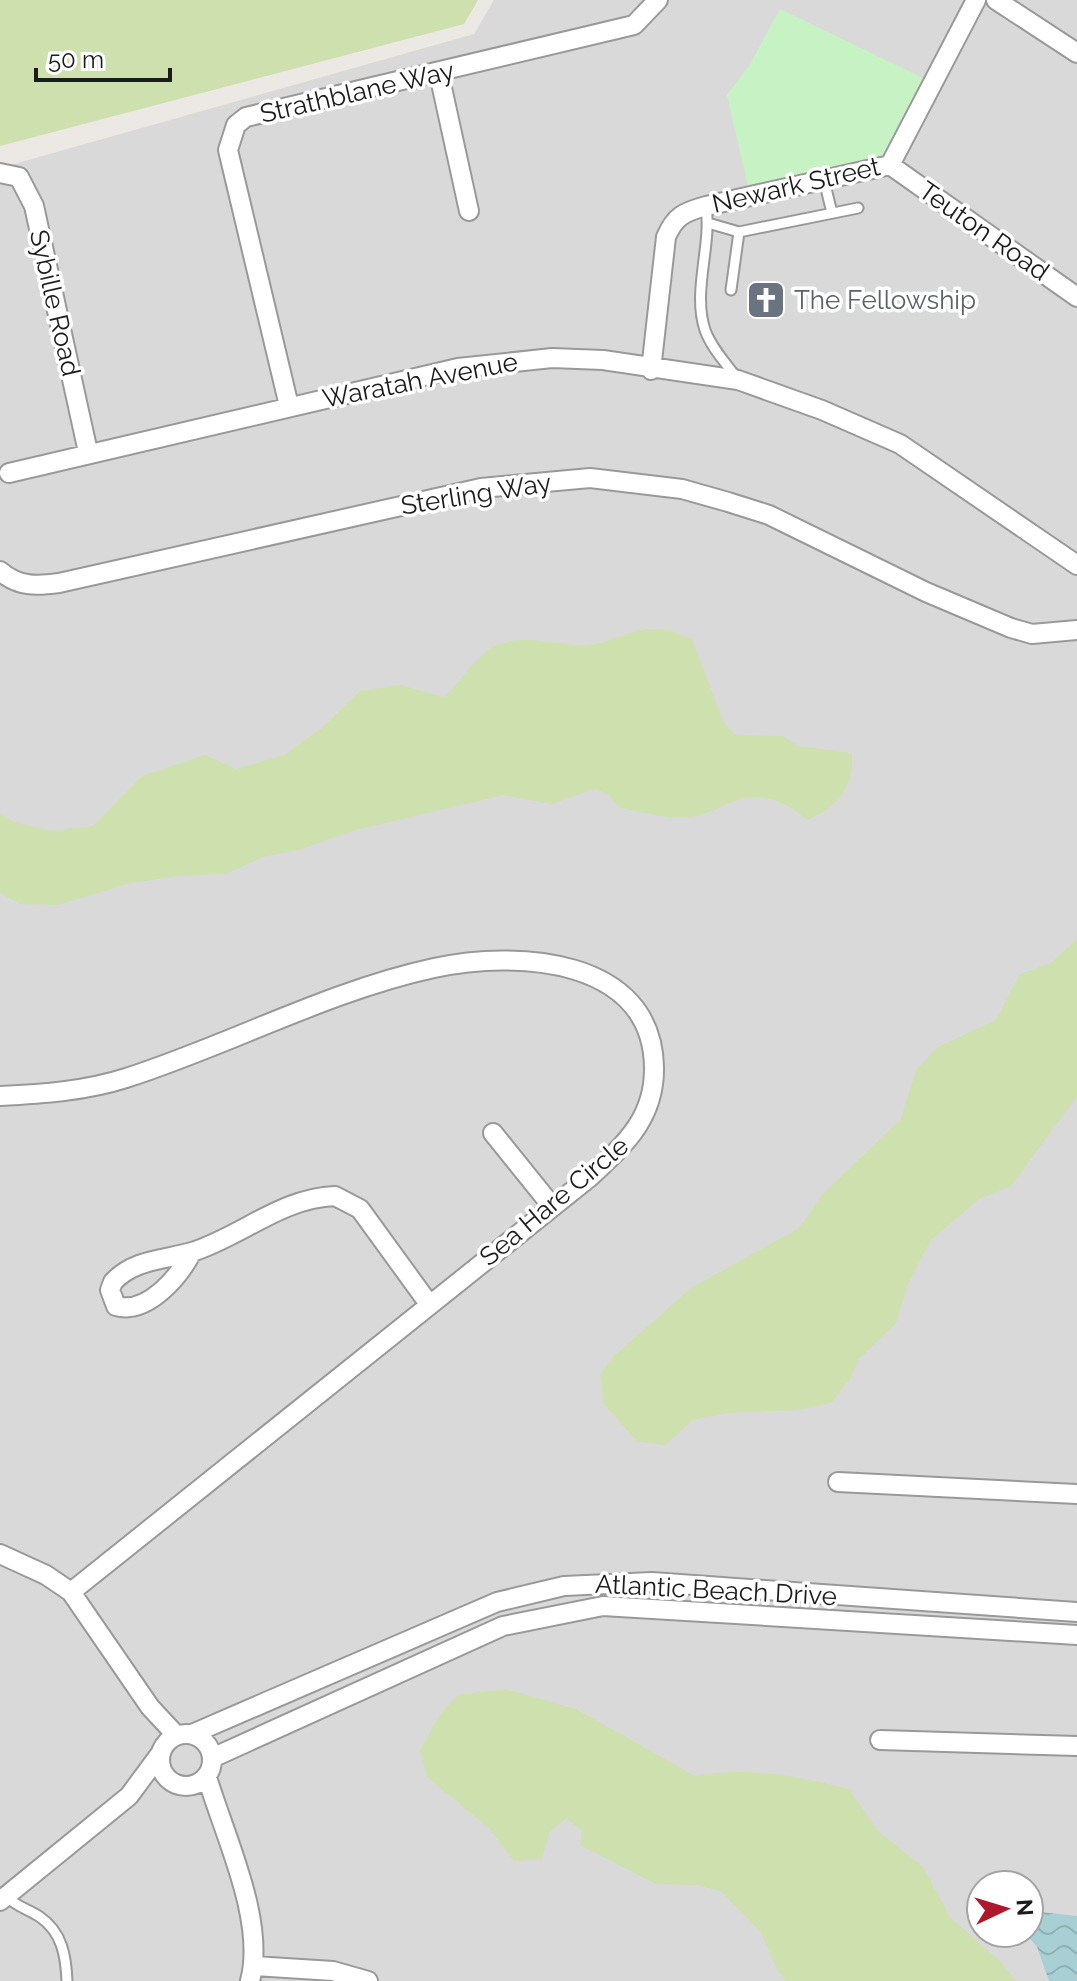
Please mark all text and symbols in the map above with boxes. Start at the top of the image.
scale bar [36,32,170,82]
text: 50 m [48,45,104,74]
street label: Strathblane Way [257,55,457,129]
street label: Newark Street [709,151,883,219]
street label: Teuton Road [913,175,1055,287]
street label: Sybille Road [24,227,86,379]
church icon: The Fellowship [745,279,787,321]
place label: The Fellowship [794,285,976,315]
street label: Waratah Avenue [320,346,520,414]
street label: Sterling Way [399,467,553,521]
street label: Sea Hare Circle [474,1130,634,1272]
street label: Atlantic Beach Drive [594,1569,838,1611]
north arrow [965,1869,1045,1949]
text: N [1011,1898,1039,1917]

